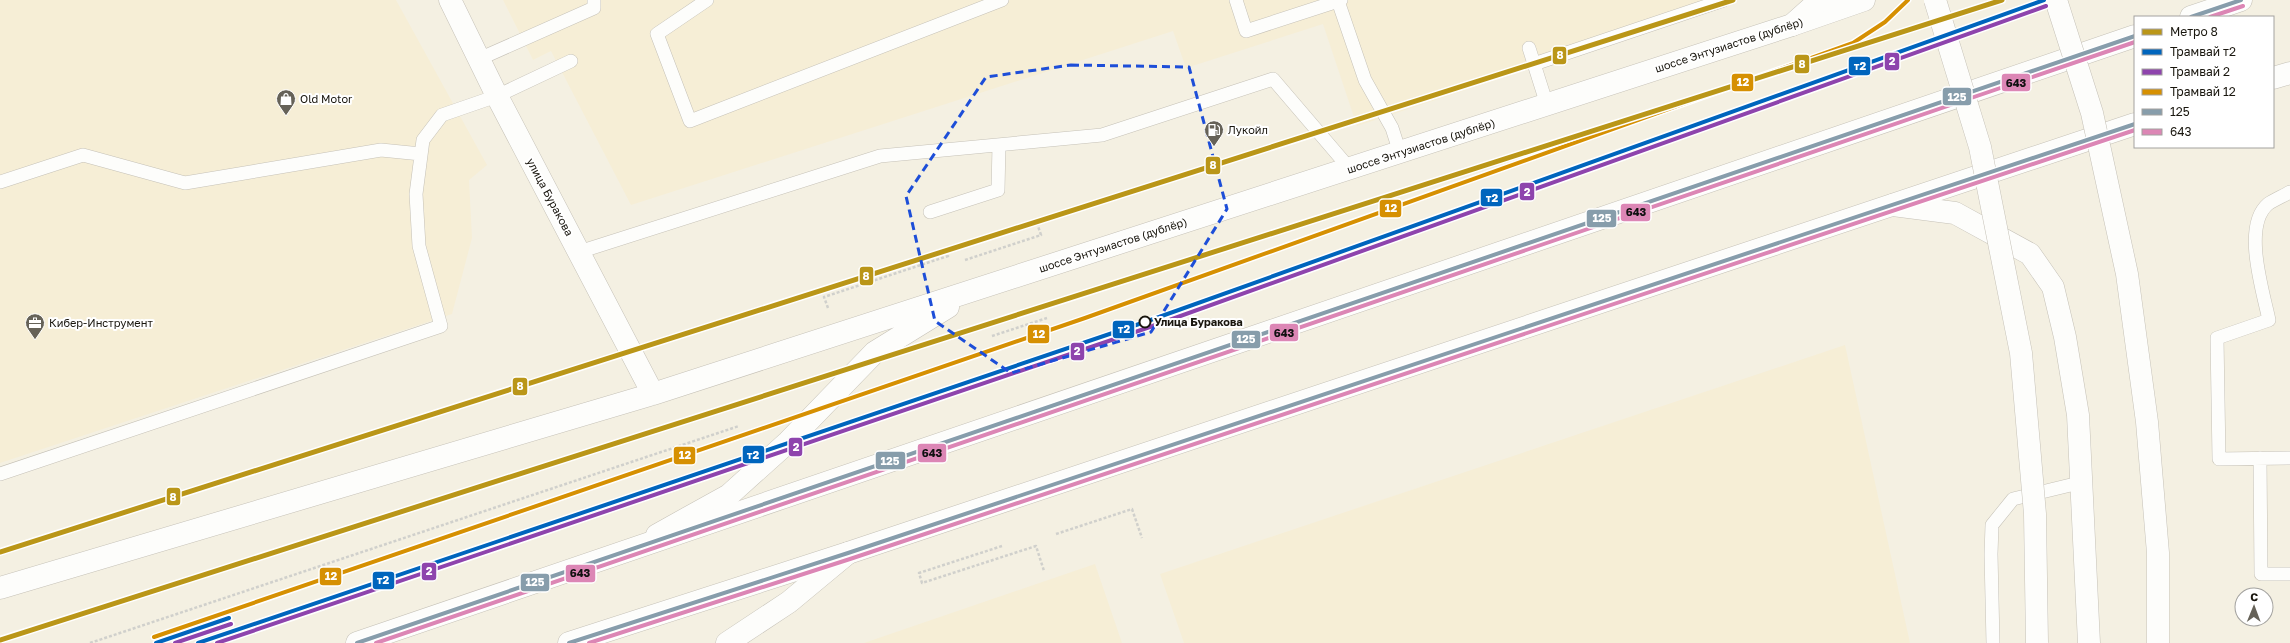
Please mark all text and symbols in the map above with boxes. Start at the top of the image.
street label: шоссе Энтузиастов (дублёр) [1653,14,1805,75]
legend [2134,16,2274,148]
text: Метро 8 [2170,24,2218,39]
text: Трамвай т2 [2170,44,2236,59]
line badge: 8 [1552,46,1567,65]
text: 8 [1556,48,1564,61]
line badge: 2 [1884,52,1900,71]
line badge: 8 [1794,54,1810,74]
text: 2 [1889,54,1896,67]
line badge: т2 [1848,56,1871,76]
text: 8 [1798,57,1806,70]
text: т2 [1854,59,1867,72]
text: Трамвай 2 [2170,64,2230,79]
line badge: 12 [1731,73,1754,92]
line badge: 643 [2001,73,2031,92]
text: 12 [1737,75,1749,88]
text: 643 [2006,76,2027,89]
text: Трамвай 12 [2170,84,2236,99]
line badge: 125 [1942,87,1972,106]
shop icon: Old Motor [275,88,297,116]
text: 125 [1947,90,1967,103]
place label: Old Motor [300,92,353,105]
text: 125 [2170,104,2190,119]
street label: шоссе Энтузиастов (дублёр) [1345,115,1497,176]
fuel station icon: Лукойл [1203,119,1225,147]
place label: Лукойл [1228,123,1268,136]
text: 643 [2170,124,2192,139]
street label: улица Буракова [524,156,576,238]
line badge: 8 [1205,156,1221,175]
text: 8 [1209,158,1217,171]
line badge: 2 [1519,182,1535,201]
text: 2 [1524,185,1531,198]
line badge: т2 [1480,188,1503,207]
text: т2 [1486,191,1499,204]
line badge: 12 [1379,199,1402,218]
text: 12 [1385,201,1397,214]
line badge: 643 [1620,203,1651,222]
text: 643 [1626,205,1647,218]
line badge: 125 [1586,209,1617,228]
text: 125 [1592,211,1612,224]
street label: шоссе Энтузиастов (дублёр) [1037,214,1189,275]
line badge: 8 [859,266,874,286]
text: 8 [862,269,870,282]
office icon: Кибер-Инструмент [24,312,46,340]
marker: Улица Буракова [1138,315,1152,329]
place label: Улица Буракова [1154,315,1243,328]
place label: Кибер-Инструмент [49,316,153,329]
line badge: т2 [1112,320,1135,339]
text: т2 [1118,322,1131,335]
line badge: 643 [1269,323,1299,342]
line badge: 12 [1027,324,1050,344]
text: 643 [1274,326,1295,339]
text: 12 [1033,327,1045,340]
line badge: 125 [1231,330,1261,349]
text: 125 [1236,332,1256,345]
line badge: 2 [1070,342,1085,361]
text: 2 [1074,344,1081,357]
line badge: 8 [512,377,528,396]
text: 8 [516,379,524,392]
line badge: 2 [788,437,803,457]
text: 2 [793,440,800,453]
line badge: 643 [917,443,947,463]
line badge: т2 [742,445,765,464]
line badge: 12 [673,446,696,465]
text: 643 [922,446,943,459]
text: 12 [679,448,691,461]
text: т2 [747,448,760,461]
line badge: 125 [875,451,906,470]
text: 125 [880,454,900,467]
line badge: 8 [166,487,181,506]
text: 8 [169,490,177,503]
line badge: 2 [421,562,437,581]
text: 2 [426,564,433,577]
line badge: 643 [565,564,596,583]
text: 643 [570,566,591,579]
line badge: 12 [319,567,342,586]
text: 12 [325,569,337,582]
line badge: т2 [372,571,395,590]
text: т2 [377,573,390,586]
line badge: 125 [520,573,550,592]
text: 125 [525,575,545,588]
north arrow [2234,587,2274,627]
text: С [2250,590,2258,603]

